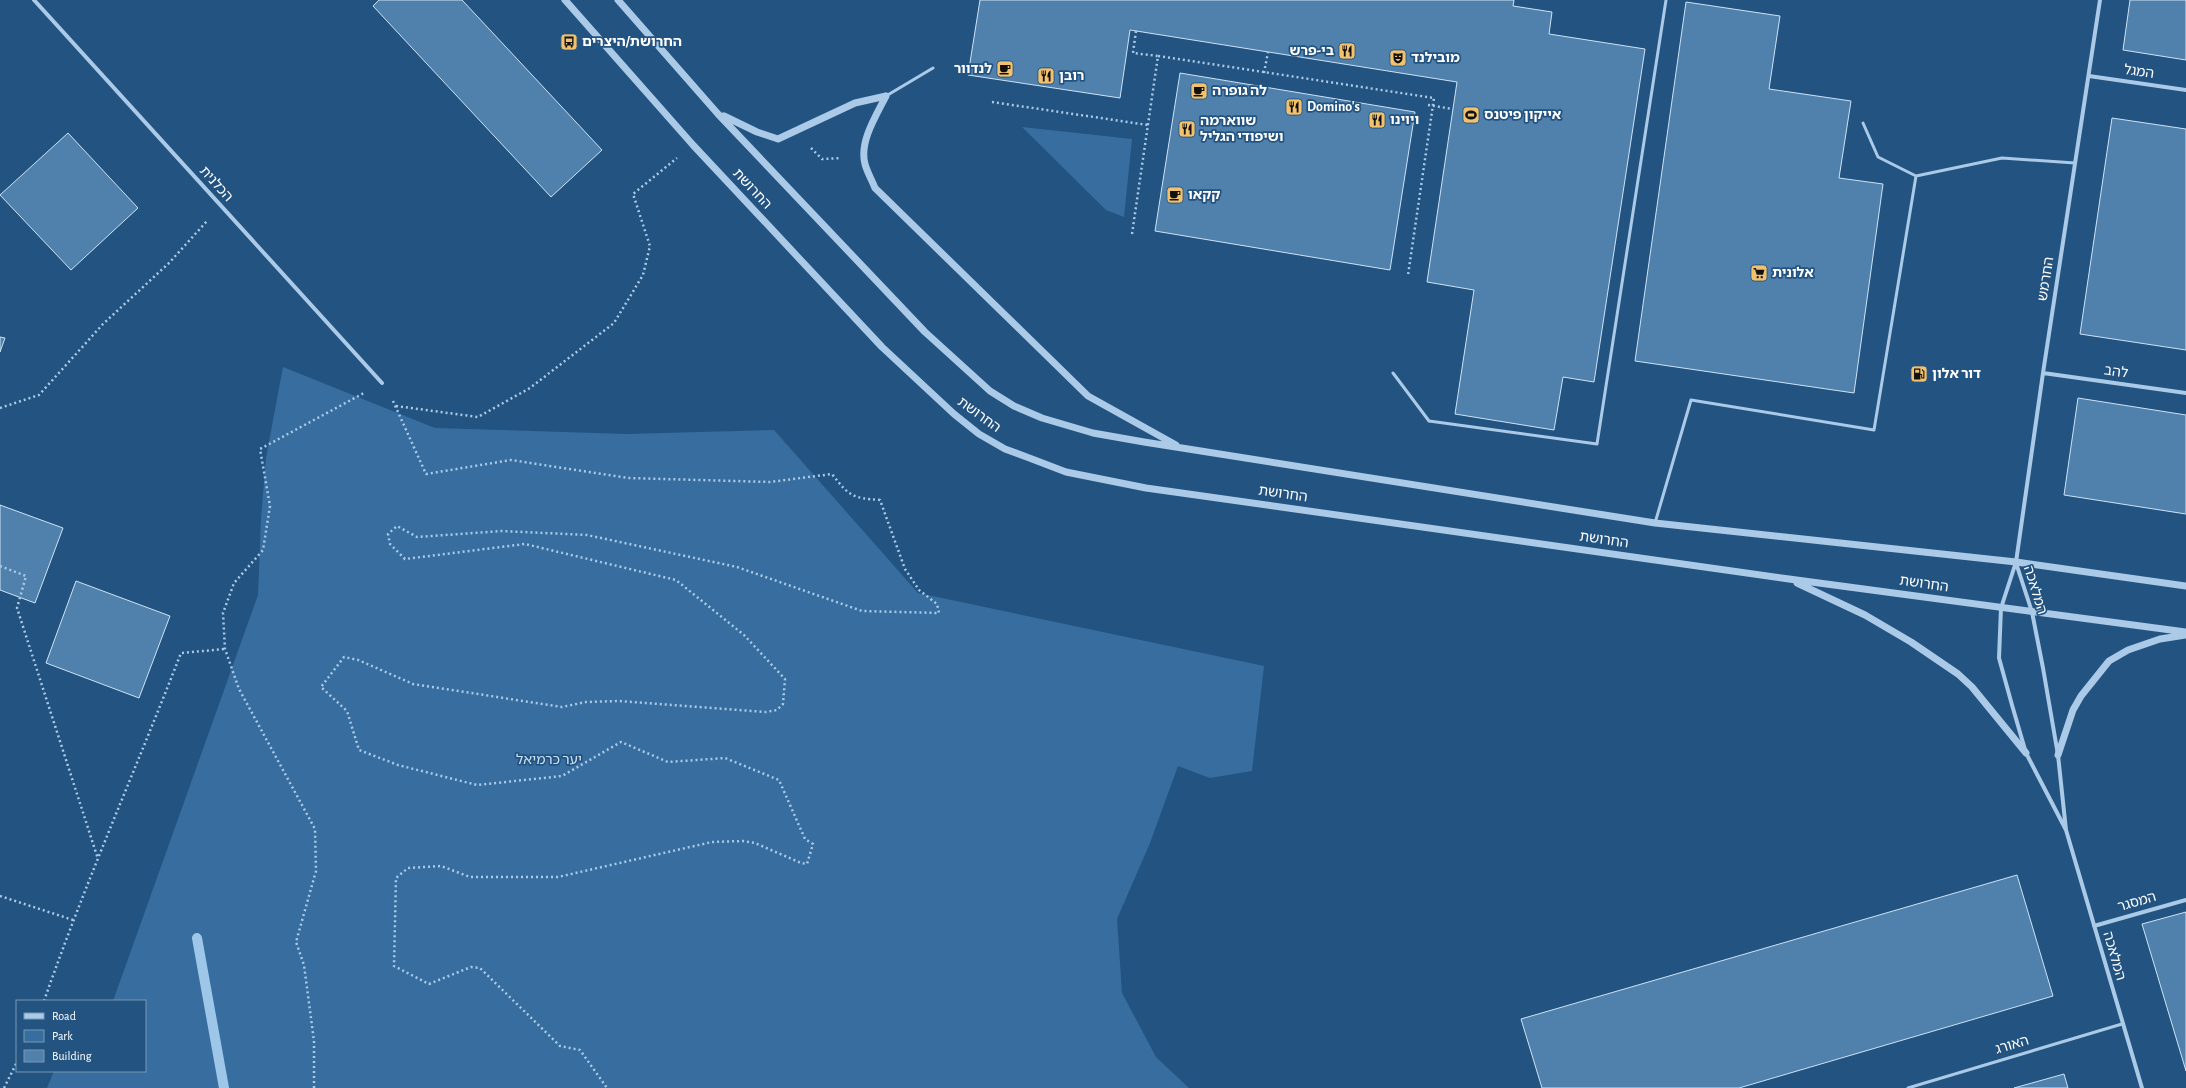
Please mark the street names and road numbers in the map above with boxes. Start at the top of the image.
street label: המגל [2123,63,2155,81]
street label: הכלנית [197,164,235,204]
street label: החרושת [730,166,774,212]
street label: החרמש [2036,256,2056,302]
street label: להב [2103,363,2129,381]
street label: החרושת [955,395,1003,435]
street label: החרושת [1258,484,1308,504]
street label: החרושת [1579,530,1629,550]
street label: המלאכה [2021,564,2049,616]
street label: החרושת [1899,574,1949,594]
street label: המסגר [2116,890,2158,914]
street label: המלאכה [2100,930,2128,982]
street label: האורג [1994,1033,2030,1057]

